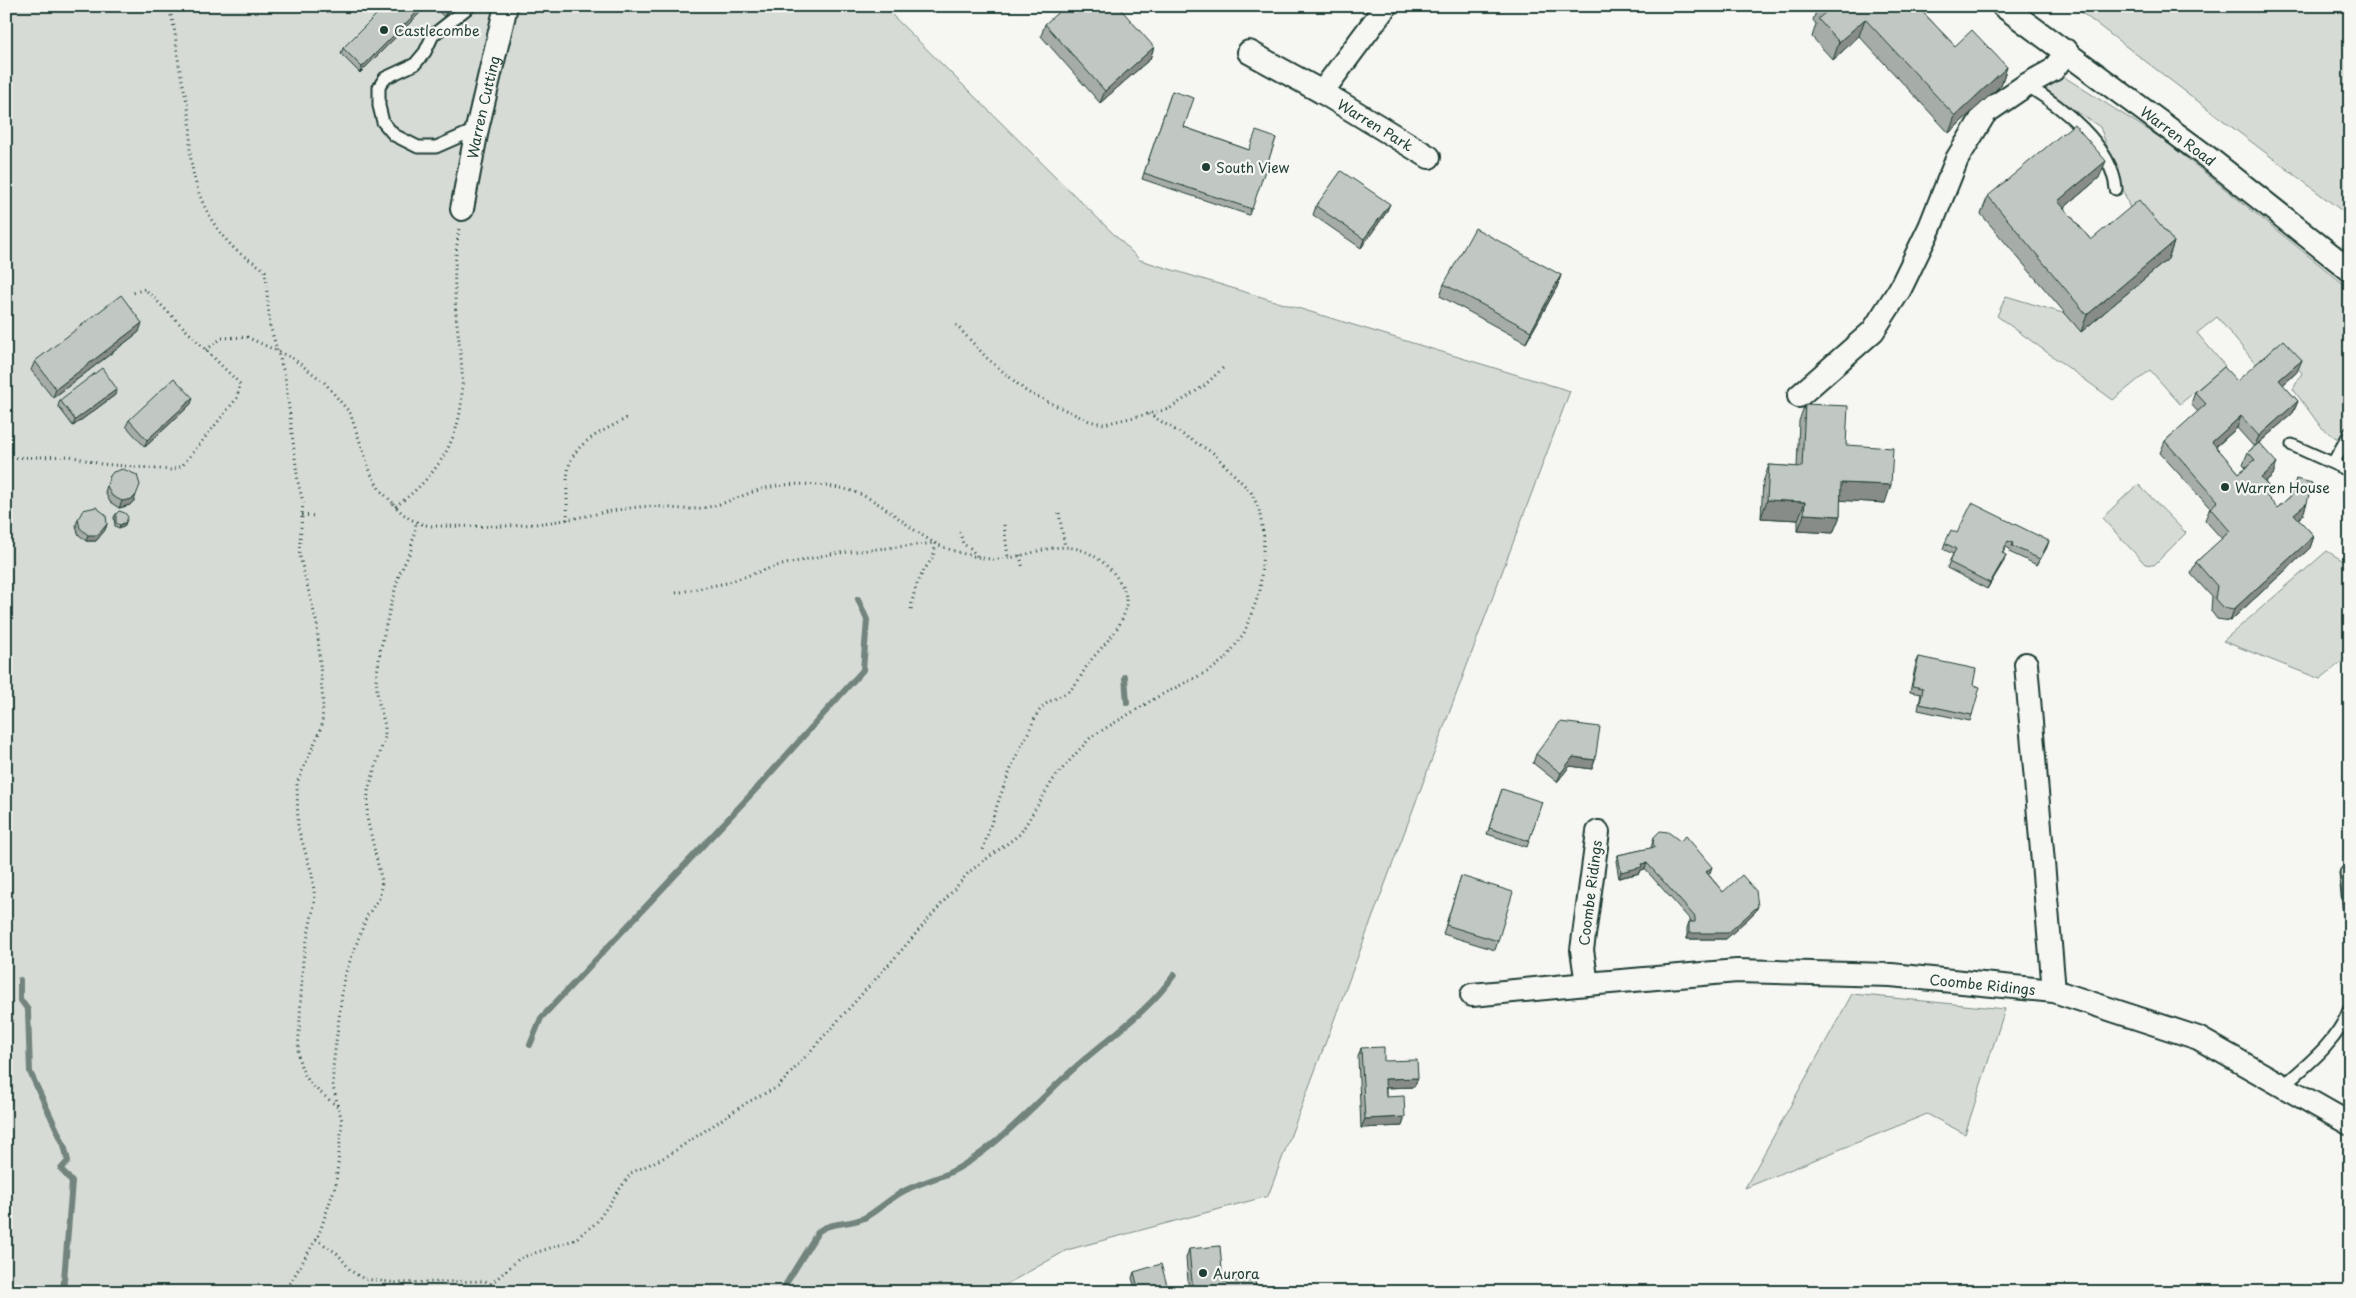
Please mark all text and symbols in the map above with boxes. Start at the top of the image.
place label: Castlecombe [394,20,480,41]
marker: Castlecombe [378,24,390,36]
street label: Warren Cutting [461,54,504,160]
street label: Warren Park [1334,93,1418,156]
street label: Warren Road [2136,101,2220,171]
place label: South View [1216,157,1290,178]
marker: South View [1200,161,1212,173]
place label: Warren House [2235,477,2330,498]
marker: Warren House [2219,481,2231,493]
street label: Coombe Ridings [1573,839,1607,947]
street label: Coombe Ridings [1929,968,2036,1000]
place label: Aurora [1213,1263,1260,1284]
marker: Aurora [1197,1267,1209,1279]

